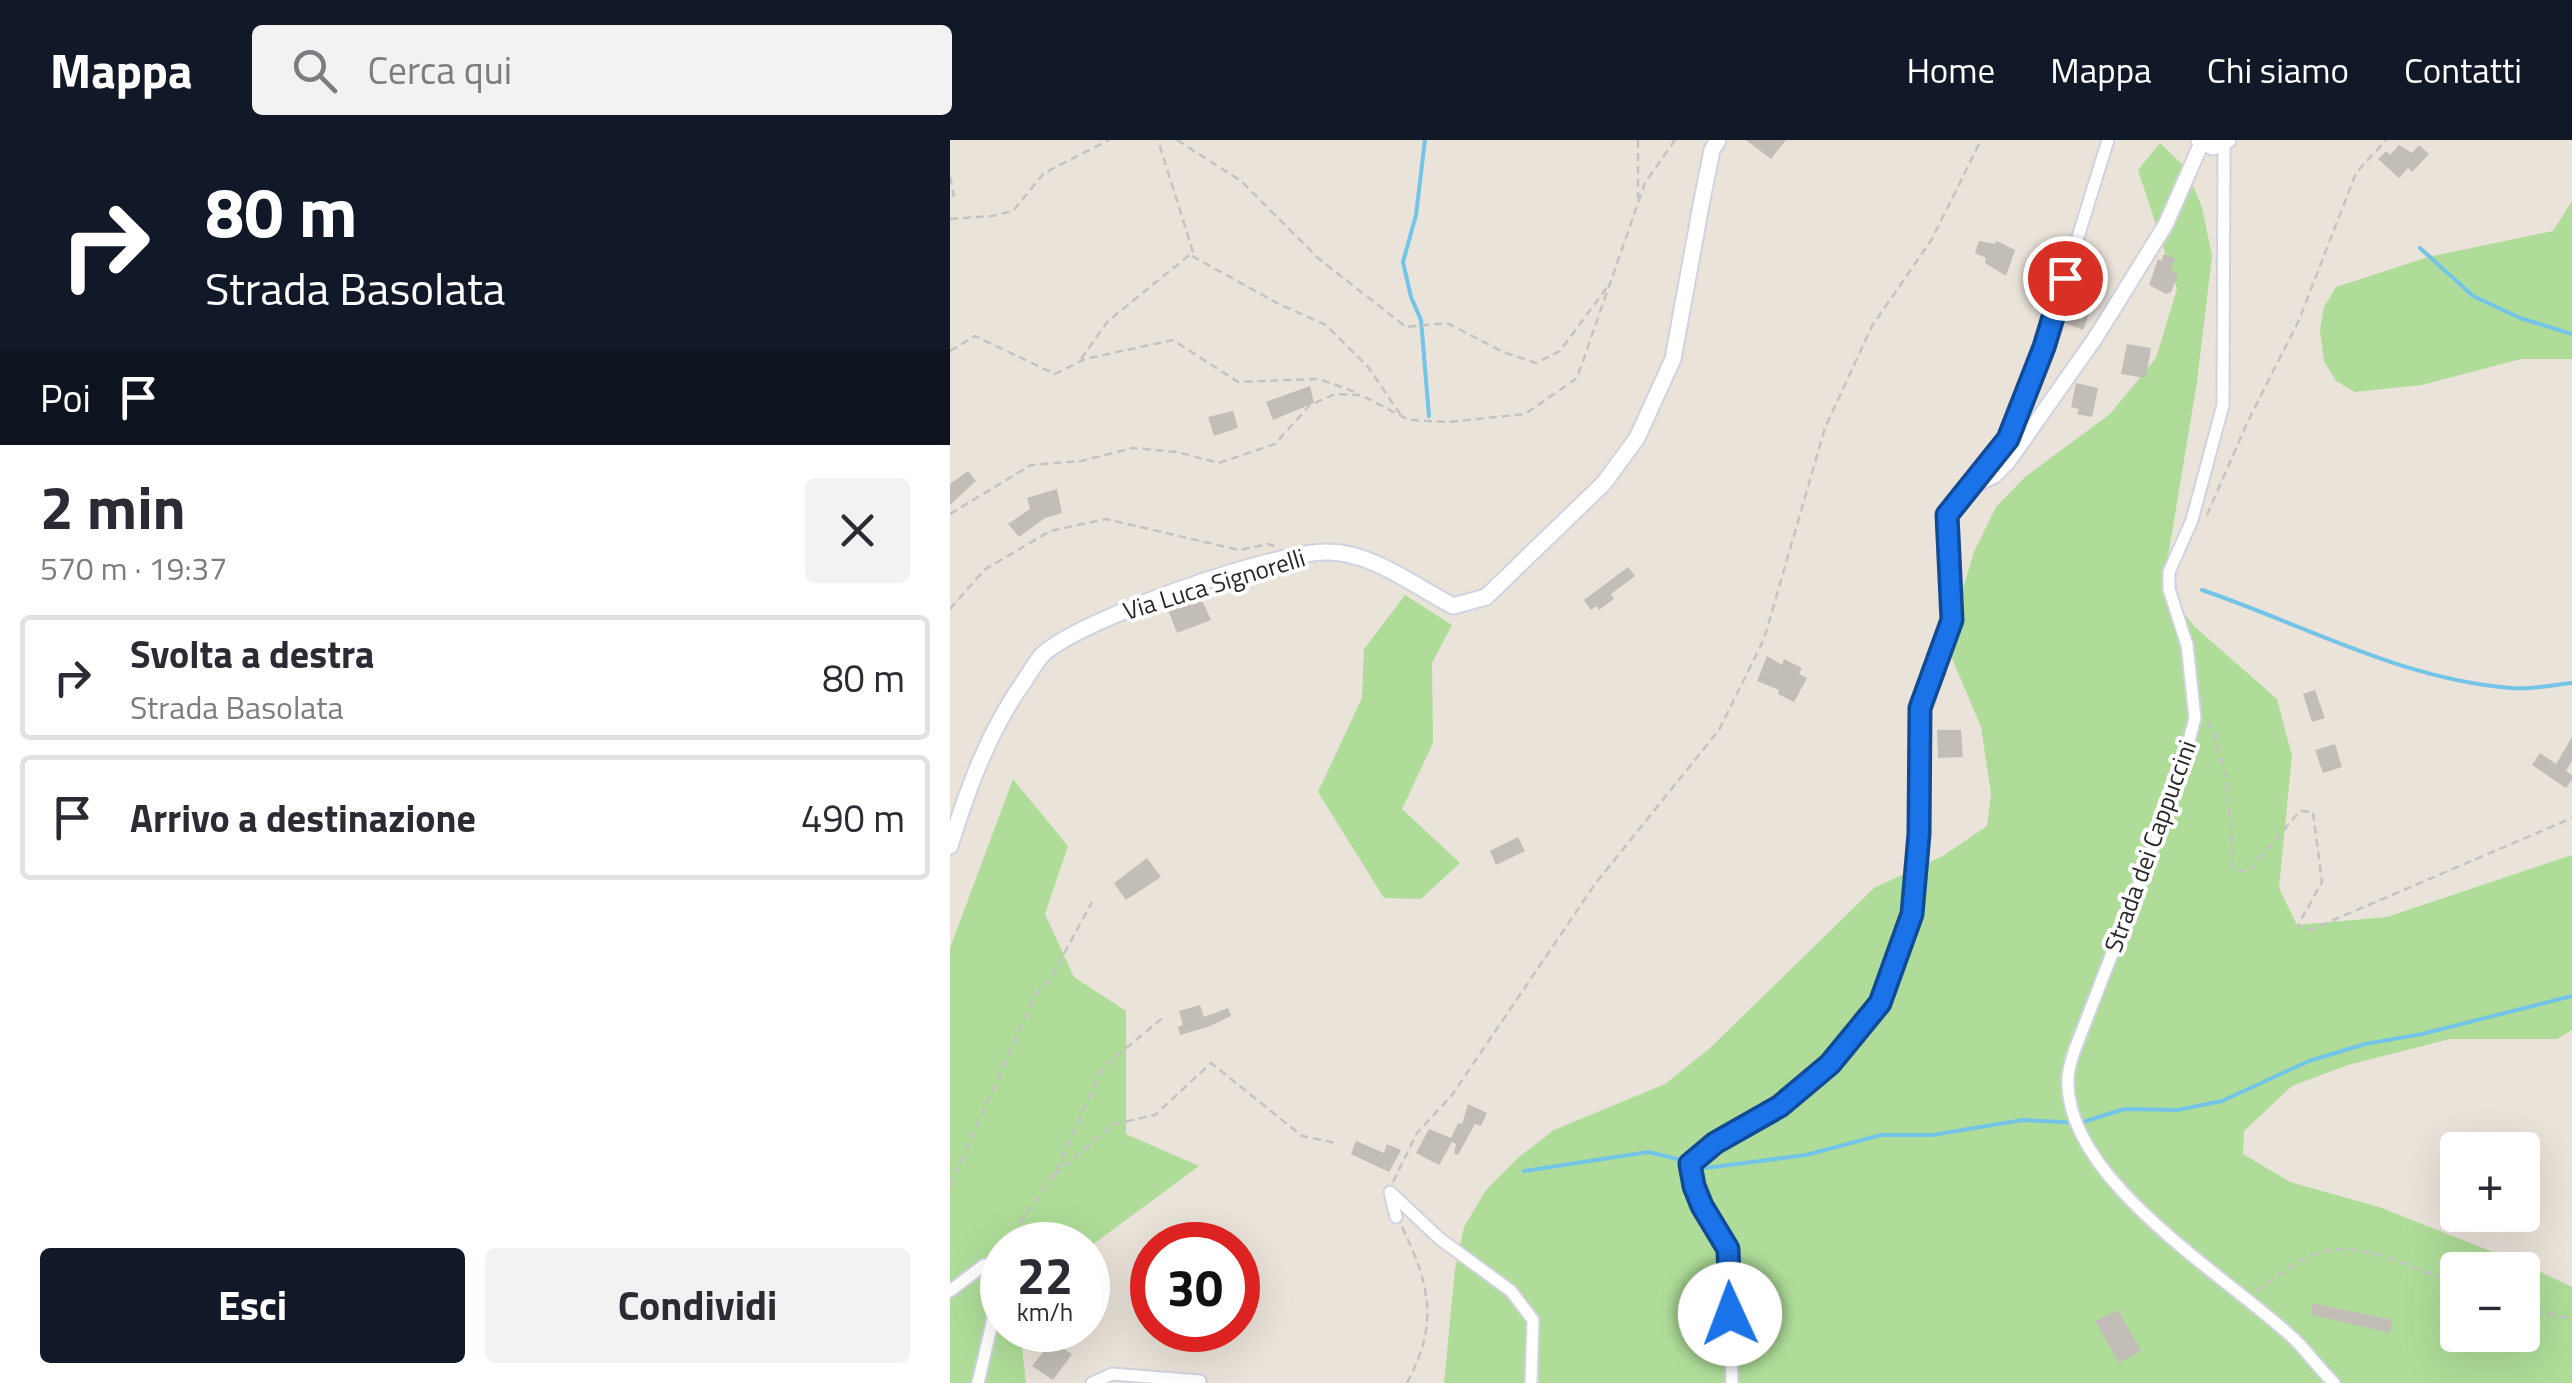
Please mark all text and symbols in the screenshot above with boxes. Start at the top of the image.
search box [252,25,952,115]
text: Mappa [50,34,192,107]
text: Cerca qui [367,41,512,99]
icon: search [287,43,342,98]
text: Home [1906,43,1995,97]
text: Mappa [2050,43,2152,97]
text: Chi siamo [2207,43,2349,97]
text: Contatti [2404,43,2522,97]
text: 80 m [205,158,358,264]
icon: right [40,180,170,310]
pin [2023,236,2108,321]
icon: arrive [2038,251,2093,306]
text: Strada Basolata [205,254,505,322]
text: Poi [40,369,91,427]
icon: arrive [111,370,166,425]
text: 2 min [40,461,186,552]
button: close [805,478,910,583]
street label: Via Luca Signorelli [1118,538,1310,630]
text: 570 m · 19:37 [40,544,227,592]
text: Svolta a destra [130,625,375,683]
text: 80 m [822,649,905,707]
icon: right [45,650,100,705]
text: Strada Basolata [130,683,344,731]
street label: Strada dei Cappuccini [2094,735,2206,957]
text: Arrivo a destinazione [130,789,476,847]
text: 490 m [801,789,905,847]
icon: arrive [45,790,100,845]
map controls [2440,1132,2540,1352]
button: + [2440,1132,2540,1232]
speed limit sign: 30 [1130,1222,1260,1352]
text: 22 [1017,1237,1073,1313]
button: Esci [40,1248,465,1363]
button: Condividi [485,1248,910,1363]
button: − [2440,1252,2540,1352]
position arrow [1678,1262,1782,1366]
text: km/h [1017,1293,1073,1331]

